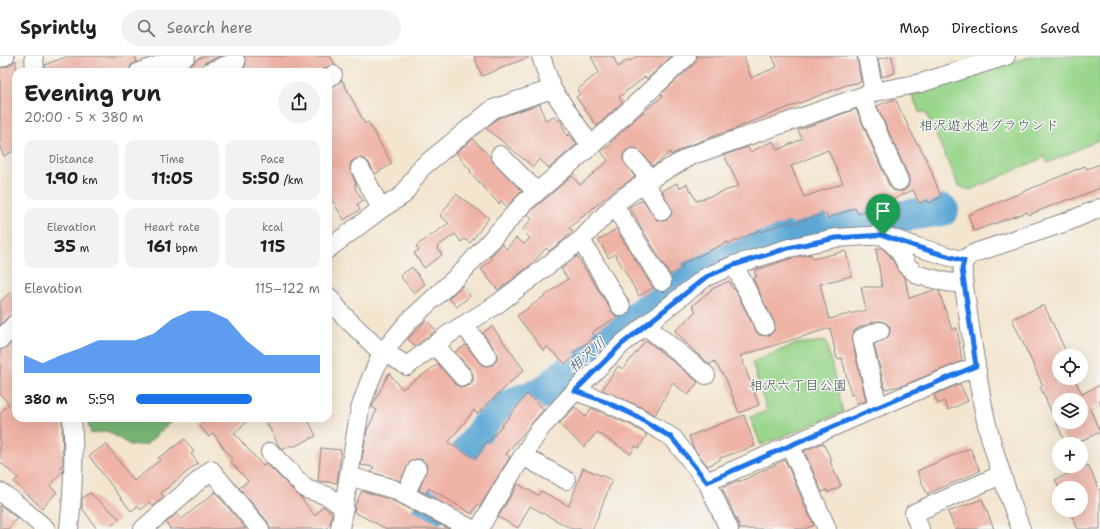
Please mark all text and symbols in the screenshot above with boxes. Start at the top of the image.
search box [121,10,401,46]
text: Sprintly [20,15,97,40]
icon: search [135,17,157,39]
text: Search here [167,18,252,38]
text: Map [900,19,930,37]
text: Directions [952,19,1018,37]
text: Saved [1040,19,1080,37]
text: Evening run [24,79,161,108]
button: share [278,81,320,123]
text: 20:00 · 5 × 380 m [24,109,144,126]
park label: 相沢遊水池グラウンド [919,116,1059,134]
text: Distance [49,152,94,167]
text: Time [159,152,185,167]
text: Pace [261,152,285,167]
text: 1.90 [45,167,78,189]
text: 11:05 [151,167,193,189]
text: 5:50 [242,167,280,189]
text: km [78,173,98,188]
text: /km [280,173,303,188]
pin [866,194,900,235]
icon: arrive [872,200,894,222]
text: Elevation [47,220,96,235]
text: Heart rate [144,220,200,235]
text: kcal [262,220,283,235]
text: 35 [54,235,76,257]
text: 161 [146,235,172,257]
text: 115 [260,235,285,257]
text: m [76,241,89,256]
text: bpm [172,241,198,256]
text: Elevation [24,280,82,297]
text: 115–122 m [255,280,320,297]
water label: 相沢川 [563,333,611,377]
map controls [1052,349,1088,517]
button: locate [1052,349,1088,385]
park label: 相沢六丁目公園 [749,376,847,394]
text: 380 m [24,391,67,408]
text: 5:59 [88,391,115,408]
button: layers [1052,393,1088,429]
button: + [1052,437,1088,473]
button: − [1052,481,1088,517]

